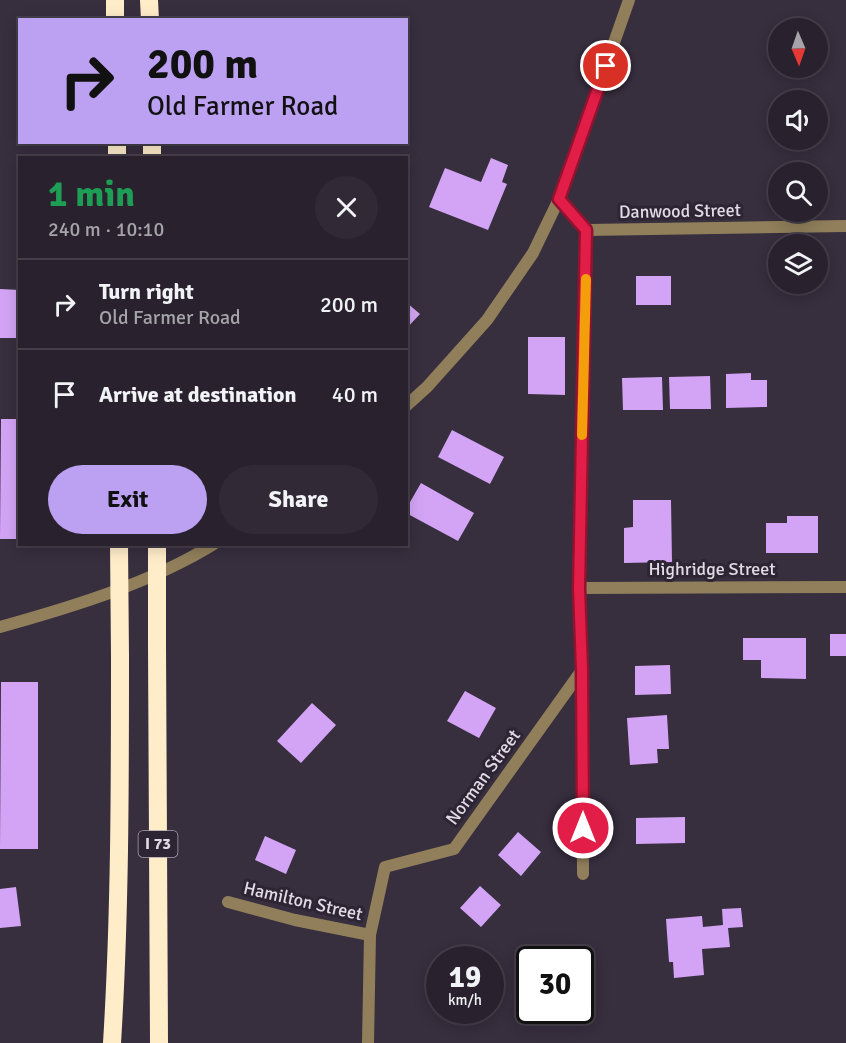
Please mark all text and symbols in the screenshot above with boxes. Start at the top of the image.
north arrow [768,18,828,78]
map controls [768,18,828,294]
text: 200 m [147,39,258,90]
pin [580,40,631,91]
icon: right [48,42,126,120]
icon: arrive [589,49,622,82]
text: Old Farmer Road [147,90,338,123]
button: sound [768,90,828,150]
button: search [768,162,828,222]
text: 1 min [48,172,135,217]
button: close [315,176,378,239]
street label: Danwood Street [619,199,741,223]
text: 240 m · 10:10 [48,217,164,242]
button: layers [768,234,828,294]
text: Turn right [99,278,194,305]
icon: right [48,288,81,321]
text: 200 m [320,291,378,318]
text: Old Farmer Road [99,305,241,330]
icon: arrive [48,378,81,411]
text: Arrive at destination [99,381,296,408]
text: 40 m [332,381,378,408]
button: Exit [48,465,207,534]
button: Share [219,465,378,534]
street label: Highridge Street [648,558,776,580]
street label: Norman Street [441,725,525,829]
position arrow [551,796,615,860]
road number: I 73 [138,831,178,857]
street label: Hamilton Street [241,877,365,925]
speed limit sign: 30 [516,946,594,1024]
text: 19 [449,959,481,996]
text: km/h [448,991,482,1009]

